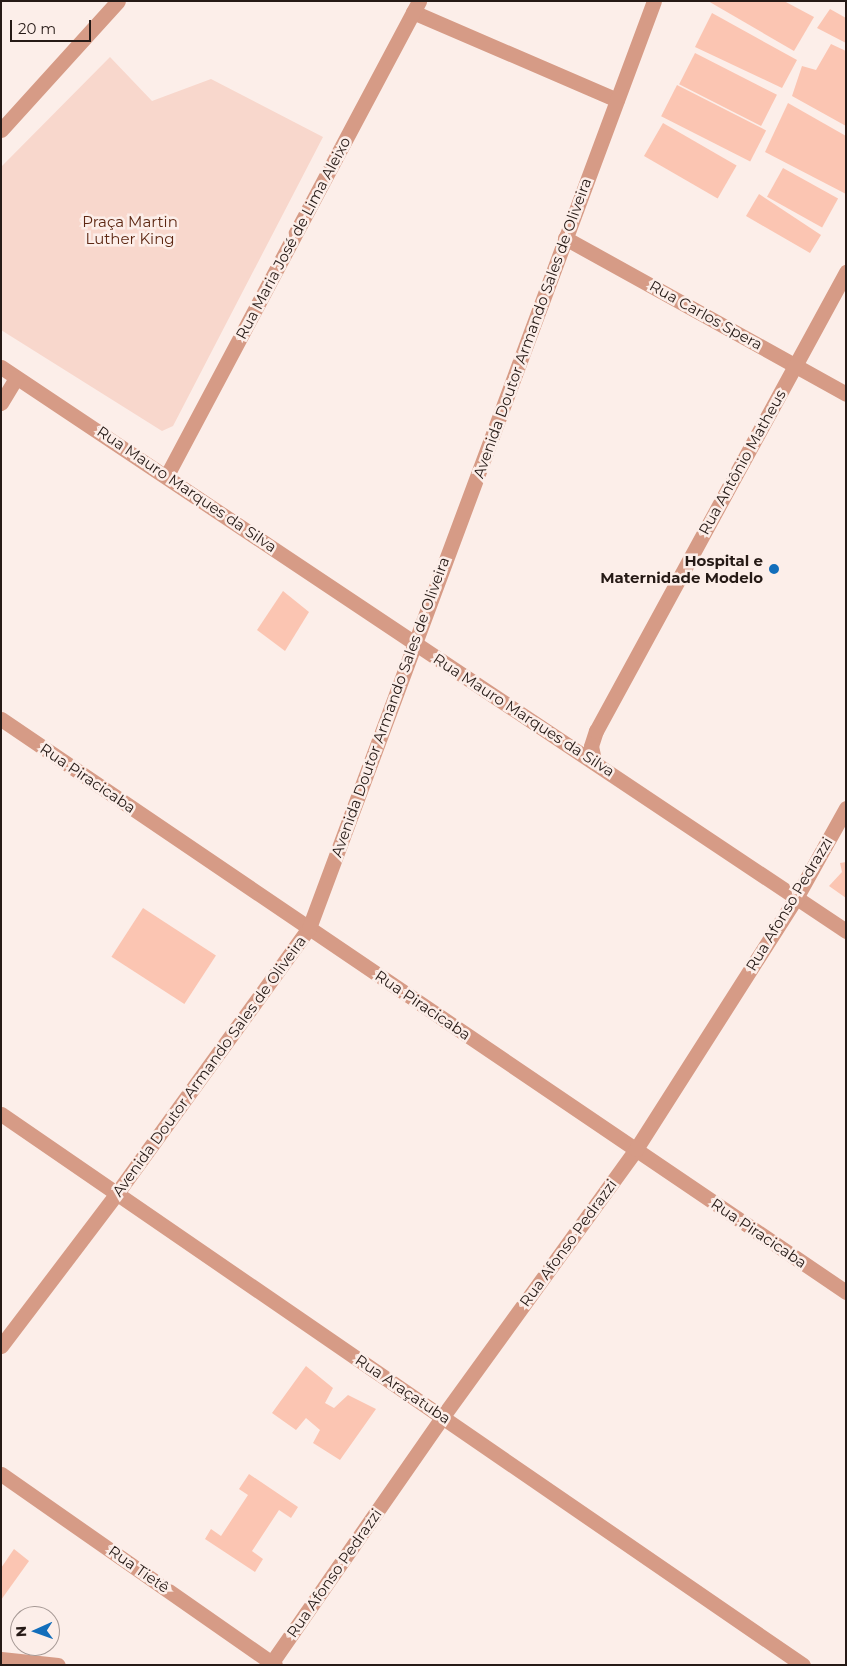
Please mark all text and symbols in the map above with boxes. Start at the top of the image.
scale bar [12,10,94,42]
text: 20 m [18,19,56,38]
street label: Rua Maria José de Lima Aleixo [232,134,354,342]
street label: Avenida Doutor Armando Sales de Oliveira [469,175,595,481]
park label: Praça Martin Luther King [82,212,178,247]
street label: Rua Carlos Spera [646,276,766,354]
street label: Rua Antônio Matheus [695,386,789,538]
street label: Rua Mauro Marques da Silva [94,422,280,556]
place label: Hospital e Maternidade Modelo [600,551,763,586]
street label: Avenida Doutor Armando Sales de Oliveira [327,554,453,860]
marker: Hospital e Maternidade Modelo [767,562,781,576]
street label: Rua Mauro Marques da Silva [430,650,618,780]
street label: Rua Piracicaba [37,739,139,817]
street label: Rua Afonso Pedrazzi [742,834,836,974]
street label: Avenida Doutor Armando Sales de Oliveira [108,932,310,1200]
street label: Rua Piracicaba [372,966,474,1044]
street label: Rua Afonso Pedrazzi [516,1176,620,1310]
street label: Rua Piracicaba [708,1194,810,1272]
street label: Rua Araçatuba [352,1350,454,1428]
street label: Rua Afonso Pedrazzi [283,1505,385,1641]
street label: Rua Tietê [105,1541,173,1597]
north arrow [10,1606,60,1656]
text: N [12,1626,30,1637]

